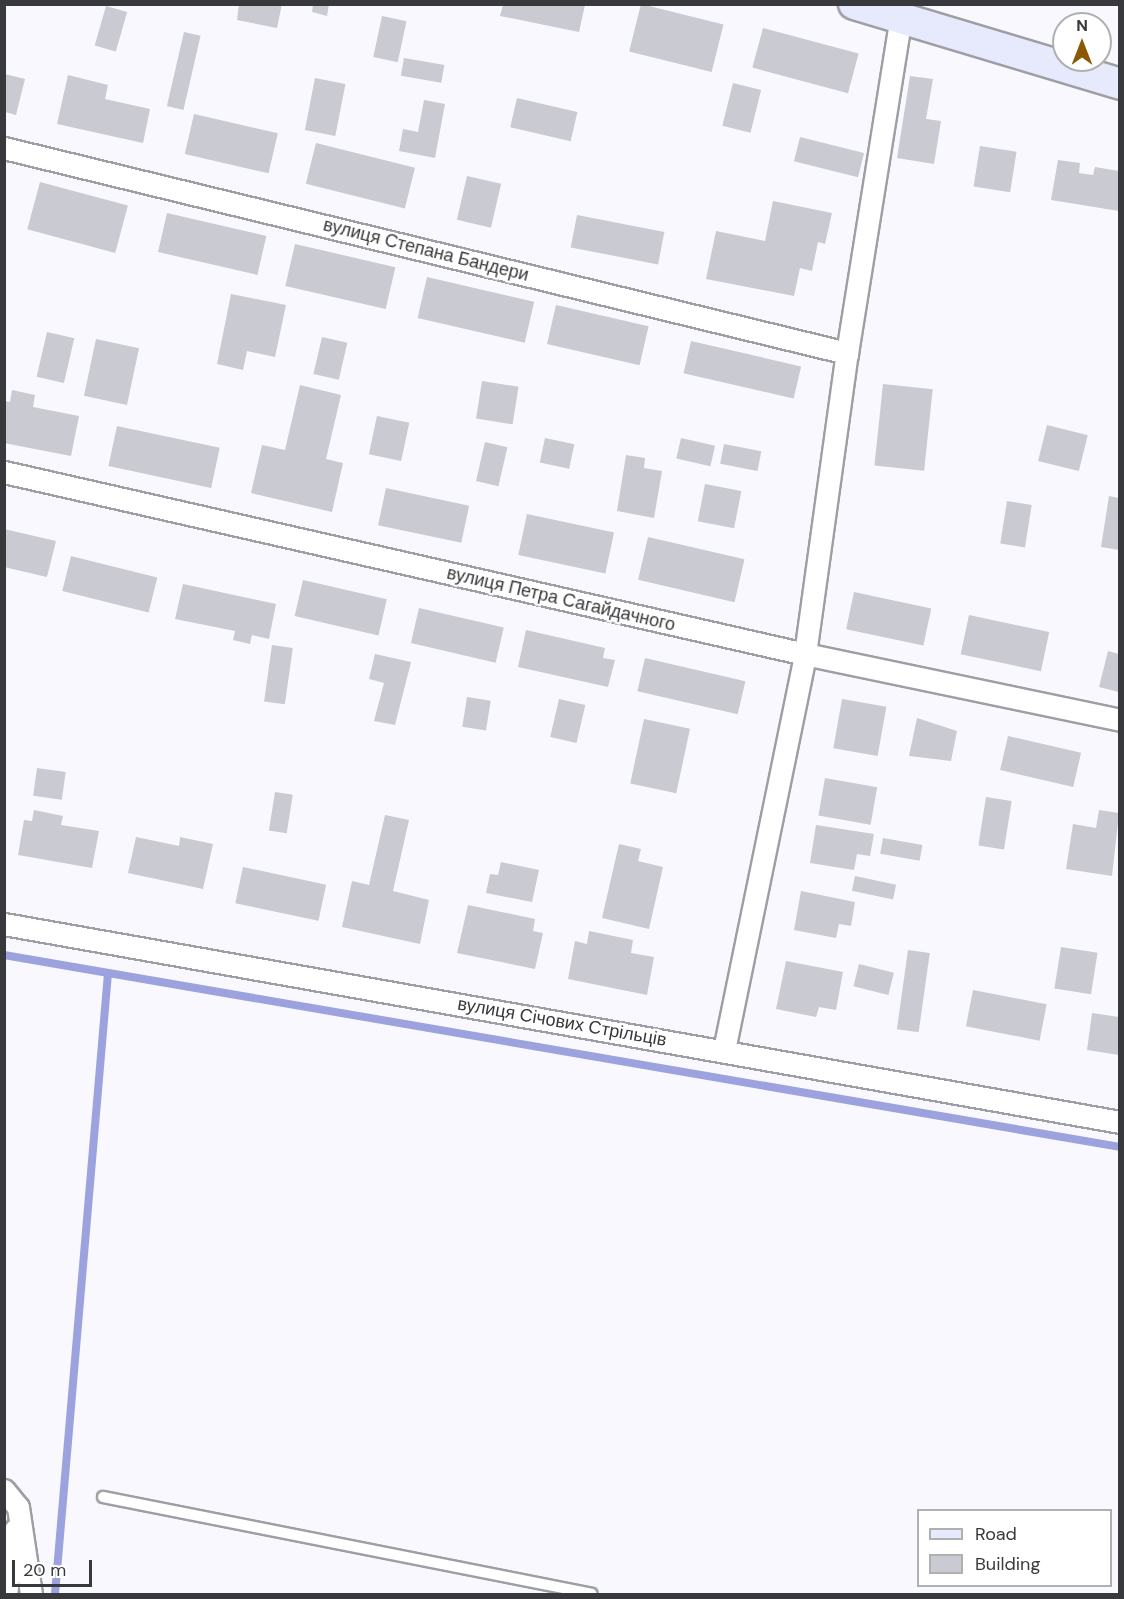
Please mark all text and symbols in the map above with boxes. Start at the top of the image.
north arrow [1052,12,1112,72]
text: N [1076,15,1088,36]
street label: вулиця Степана Бандери [321,214,531,286]
street label: вулиця Петра Сагайдачного [445,562,677,636]
street label: вулиця Січових Стрільців [456,993,668,1051]
legend [917,1509,1112,1587]
text: Road [975,1522,1017,1546]
scale bar [15,1548,94,1586]
text: Building [975,1552,1040,1576]
text: 20 m [23,1558,66,1582]

